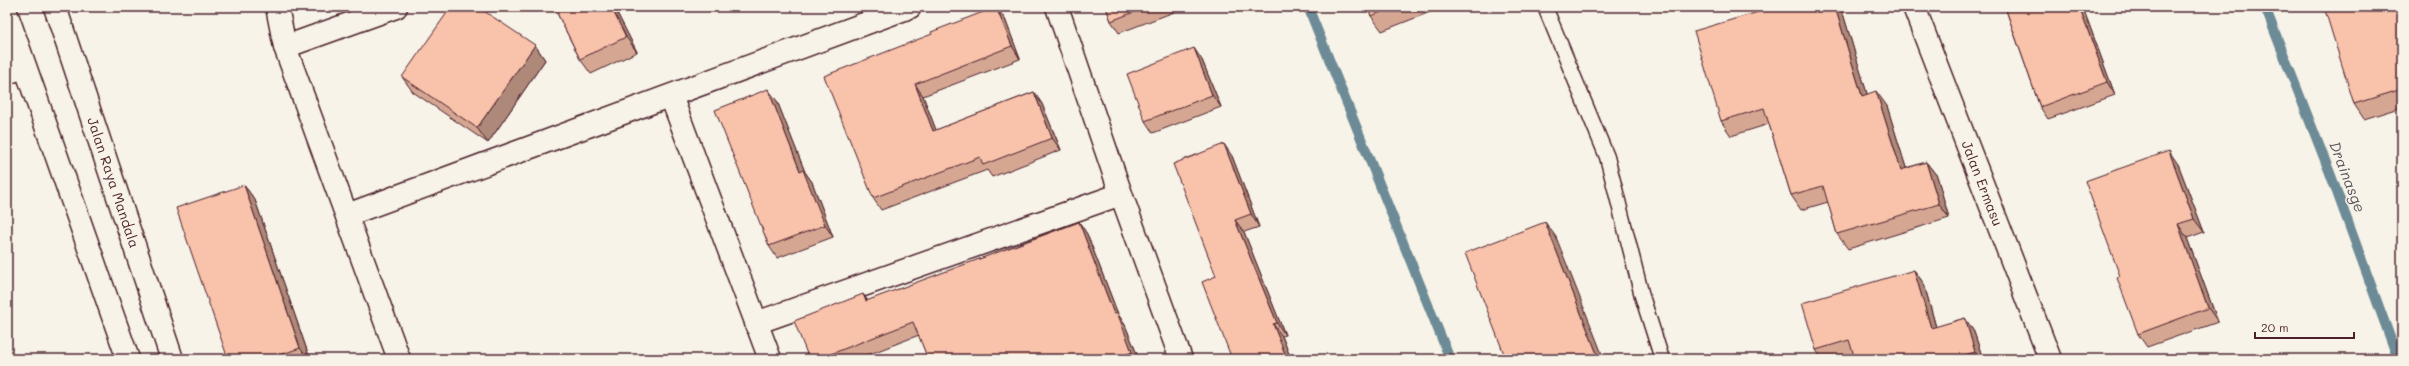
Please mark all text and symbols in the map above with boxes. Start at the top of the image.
street label: Jalan Raya Mandala [83,115,144,250]
street label: Jalan Ermasu [1957,138,2008,229]
water label: Drainasge [2325,138,2371,215]
scale bar [2255,314,2354,340]
text: 20 m [2261,319,2289,335]

